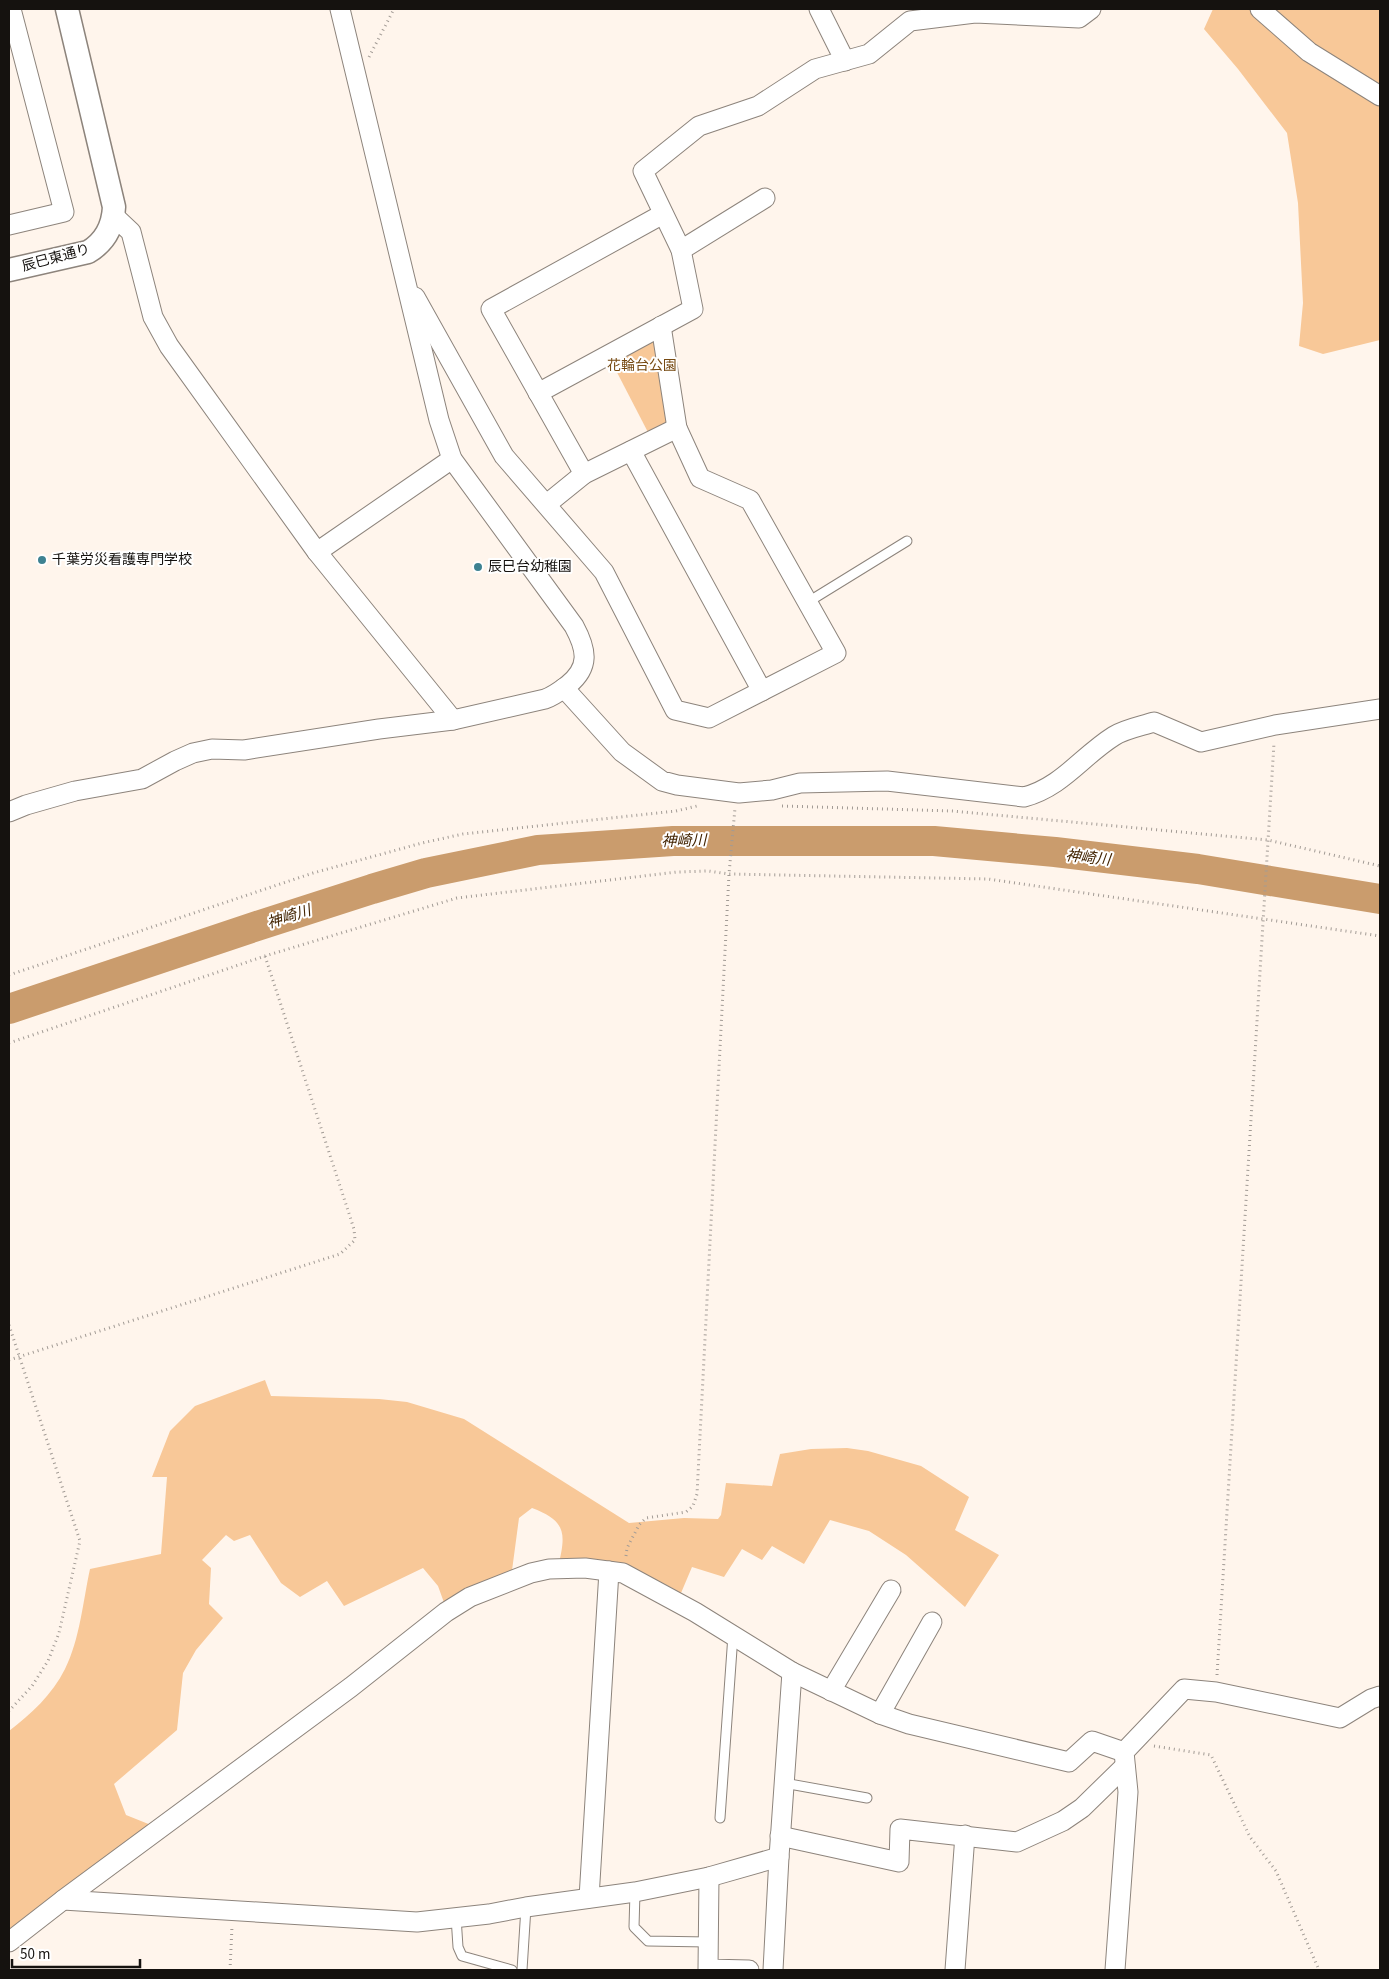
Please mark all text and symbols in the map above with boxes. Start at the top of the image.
street label: 辰巳東通り [20,239,92,277]
park label: 花輪台公園 [607,356,677,376]
place label: 千葉労災看護専門学校 [52,550,192,570]
marker: 千葉労災看護専門学校 [36,554,48,566]
place label: 辰巳台幼稚園 [488,557,572,577]
marker: 辰巳台幼稚園 [472,561,484,573]
water label: 神崎川 [661,830,709,852]
water label: 神崎川 [1065,845,1113,871]
water label: 神崎川 [264,899,316,934]
scale bar [12,1936,140,1968]
text: 50 m [20,1944,50,1965]

